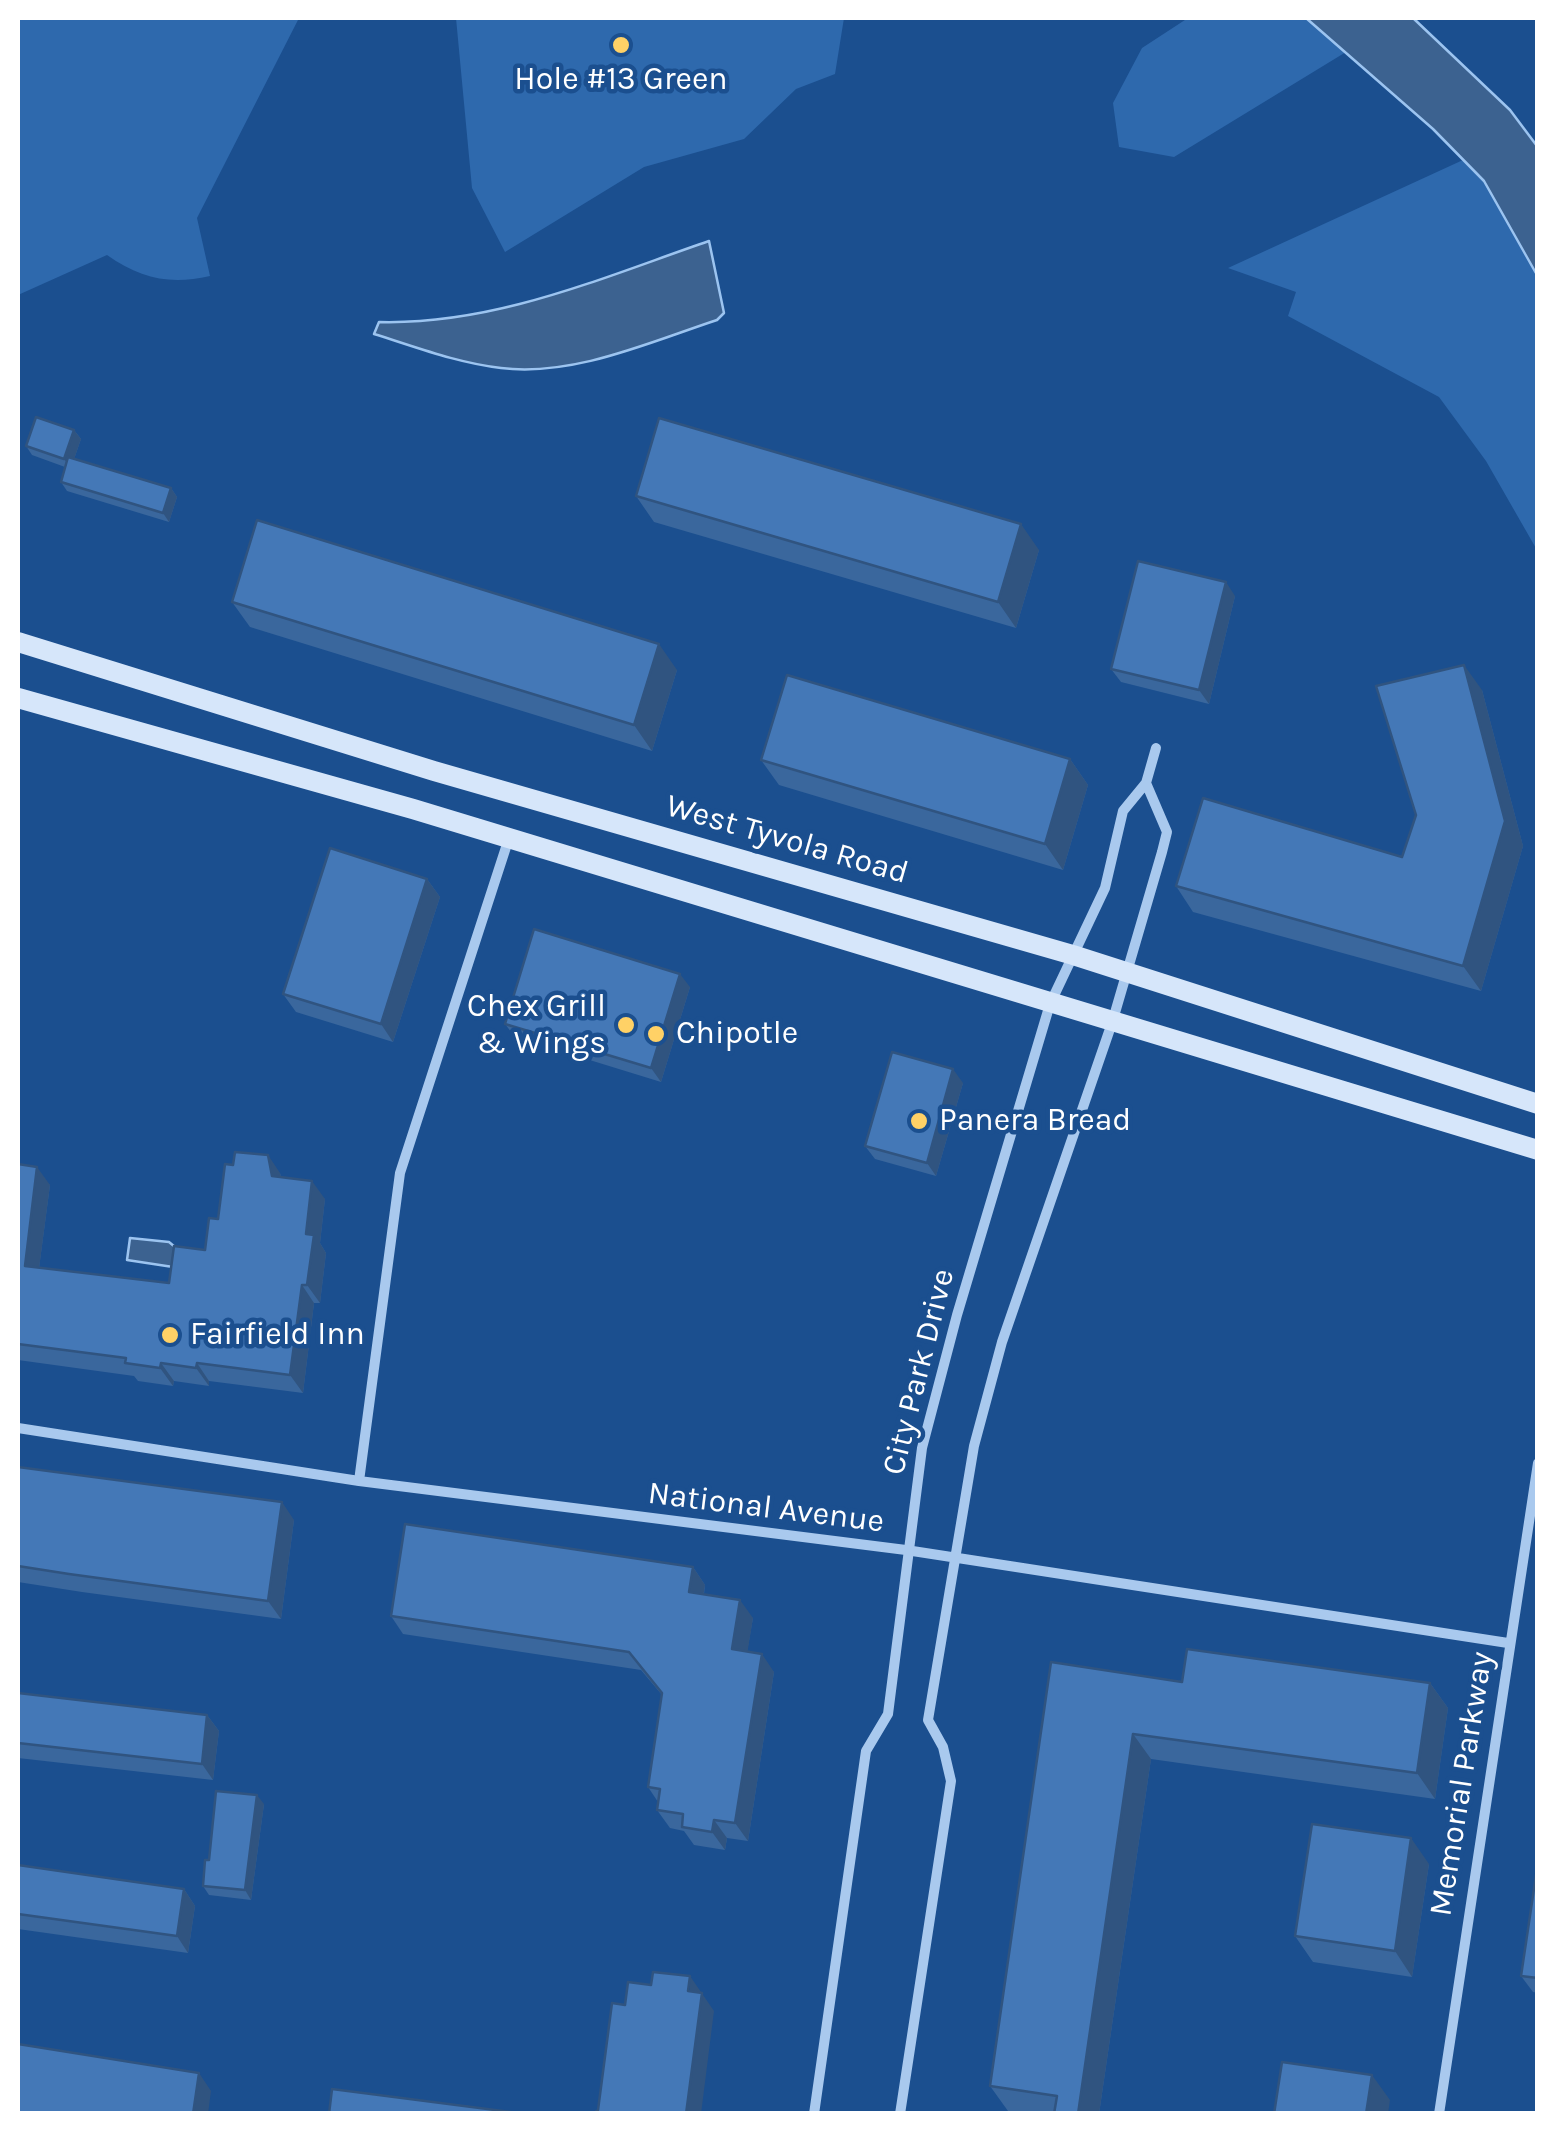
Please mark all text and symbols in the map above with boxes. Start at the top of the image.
marker: Hole #13 Green [610,34,632,56]
place label: Hole #13 Green [514,61,728,99]
street label: West Tyvola Road [661,787,913,893]
place label: Chex Grill & Wings [467,988,606,1063]
marker: Chex Grill & Wings [615,1014,637,1036]
place label: Chipotle [676,1015,798,1053]
marker: Chipotle [645,1023,667,1045]
place label: Panera Bread [939,1102,1131,1140]
marker: Panera Bread [908,1110,930,1132]
street label: City Park Drive [875,1265,963,1479]
place label: Fairfield Inn [190,1316,365,1354]
marker: Fairfield Inn [159,1324,181,1346]
street label: National Avenue [646,1474,886,1542]
street label: Memorial Parkway [1422,1649,1502,1919]

